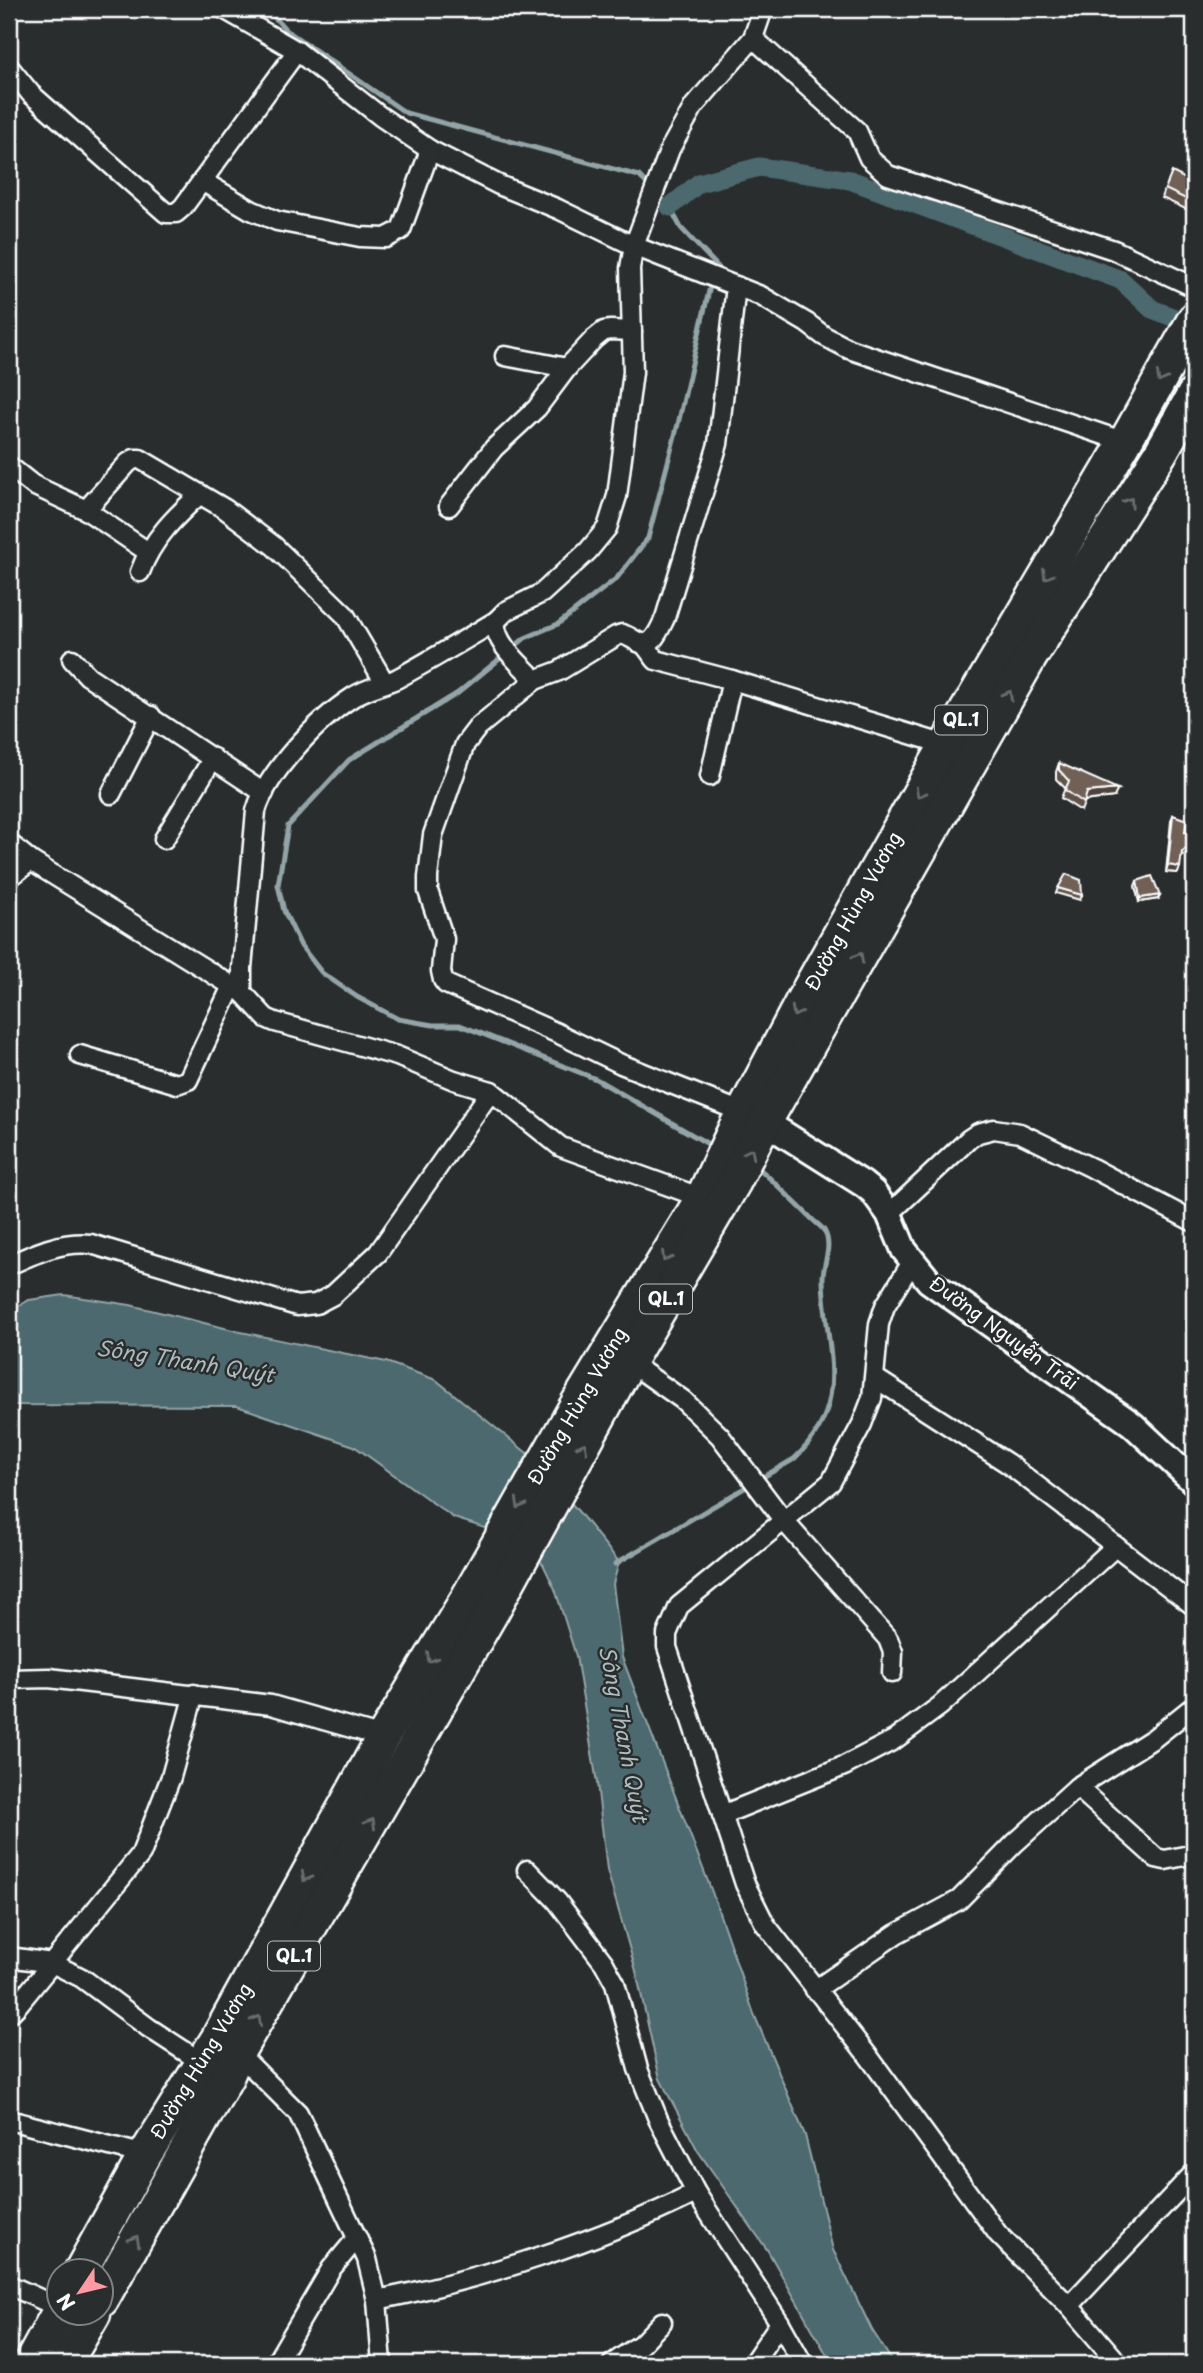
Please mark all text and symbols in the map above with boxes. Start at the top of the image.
one-way arrow [1156,371,1169,384]
one-way arrow [1121,497,1134,510]
one-way arrow [1042,568,1055,581]
one-way arrow [1000,690,1013,702]
road number: QL.1 [935,706,987,734]
one-way arrow [915,786,928,798]
street label: Đường Hùng Vương [797,826,908,995]
one-way arrow [851,951,864,964]
one-way arrow [791,1005,804,1018]
one-way arrow [741,1147,755,1160]
one-way arrow [661,1249,674,1262]
street label: Đường Nguyễn Trãi [924,1268,1085,1396]
road number: QL.1 [640,1284,692,1314]
street label: Đường Hùng Vương [520,1321,633,1490]
water label: Sông Thanh Quýt [94,1330,279,1390]
one-way arrow [575,1442,588,1454]
one-way arrow [515,1497,528,1509]
water label: Sông Thanh Quýt [592,1643,658,1827]
one-way arrow [426,1650,439,1663]
one-way arrow [363,1817,376,1830]
one-way arrow [301,1870,314,1882]
road number: QL.1 [268,1942,320,1970]
street label: Đường Hùng Vương [142,1977,258,2144]
one-way arrow [249,2014,262,2027]
one-way arrow [127,2235,140,2248]
north arrow [46,2258,116,2328]
text: N [49,2288,81,2317]

